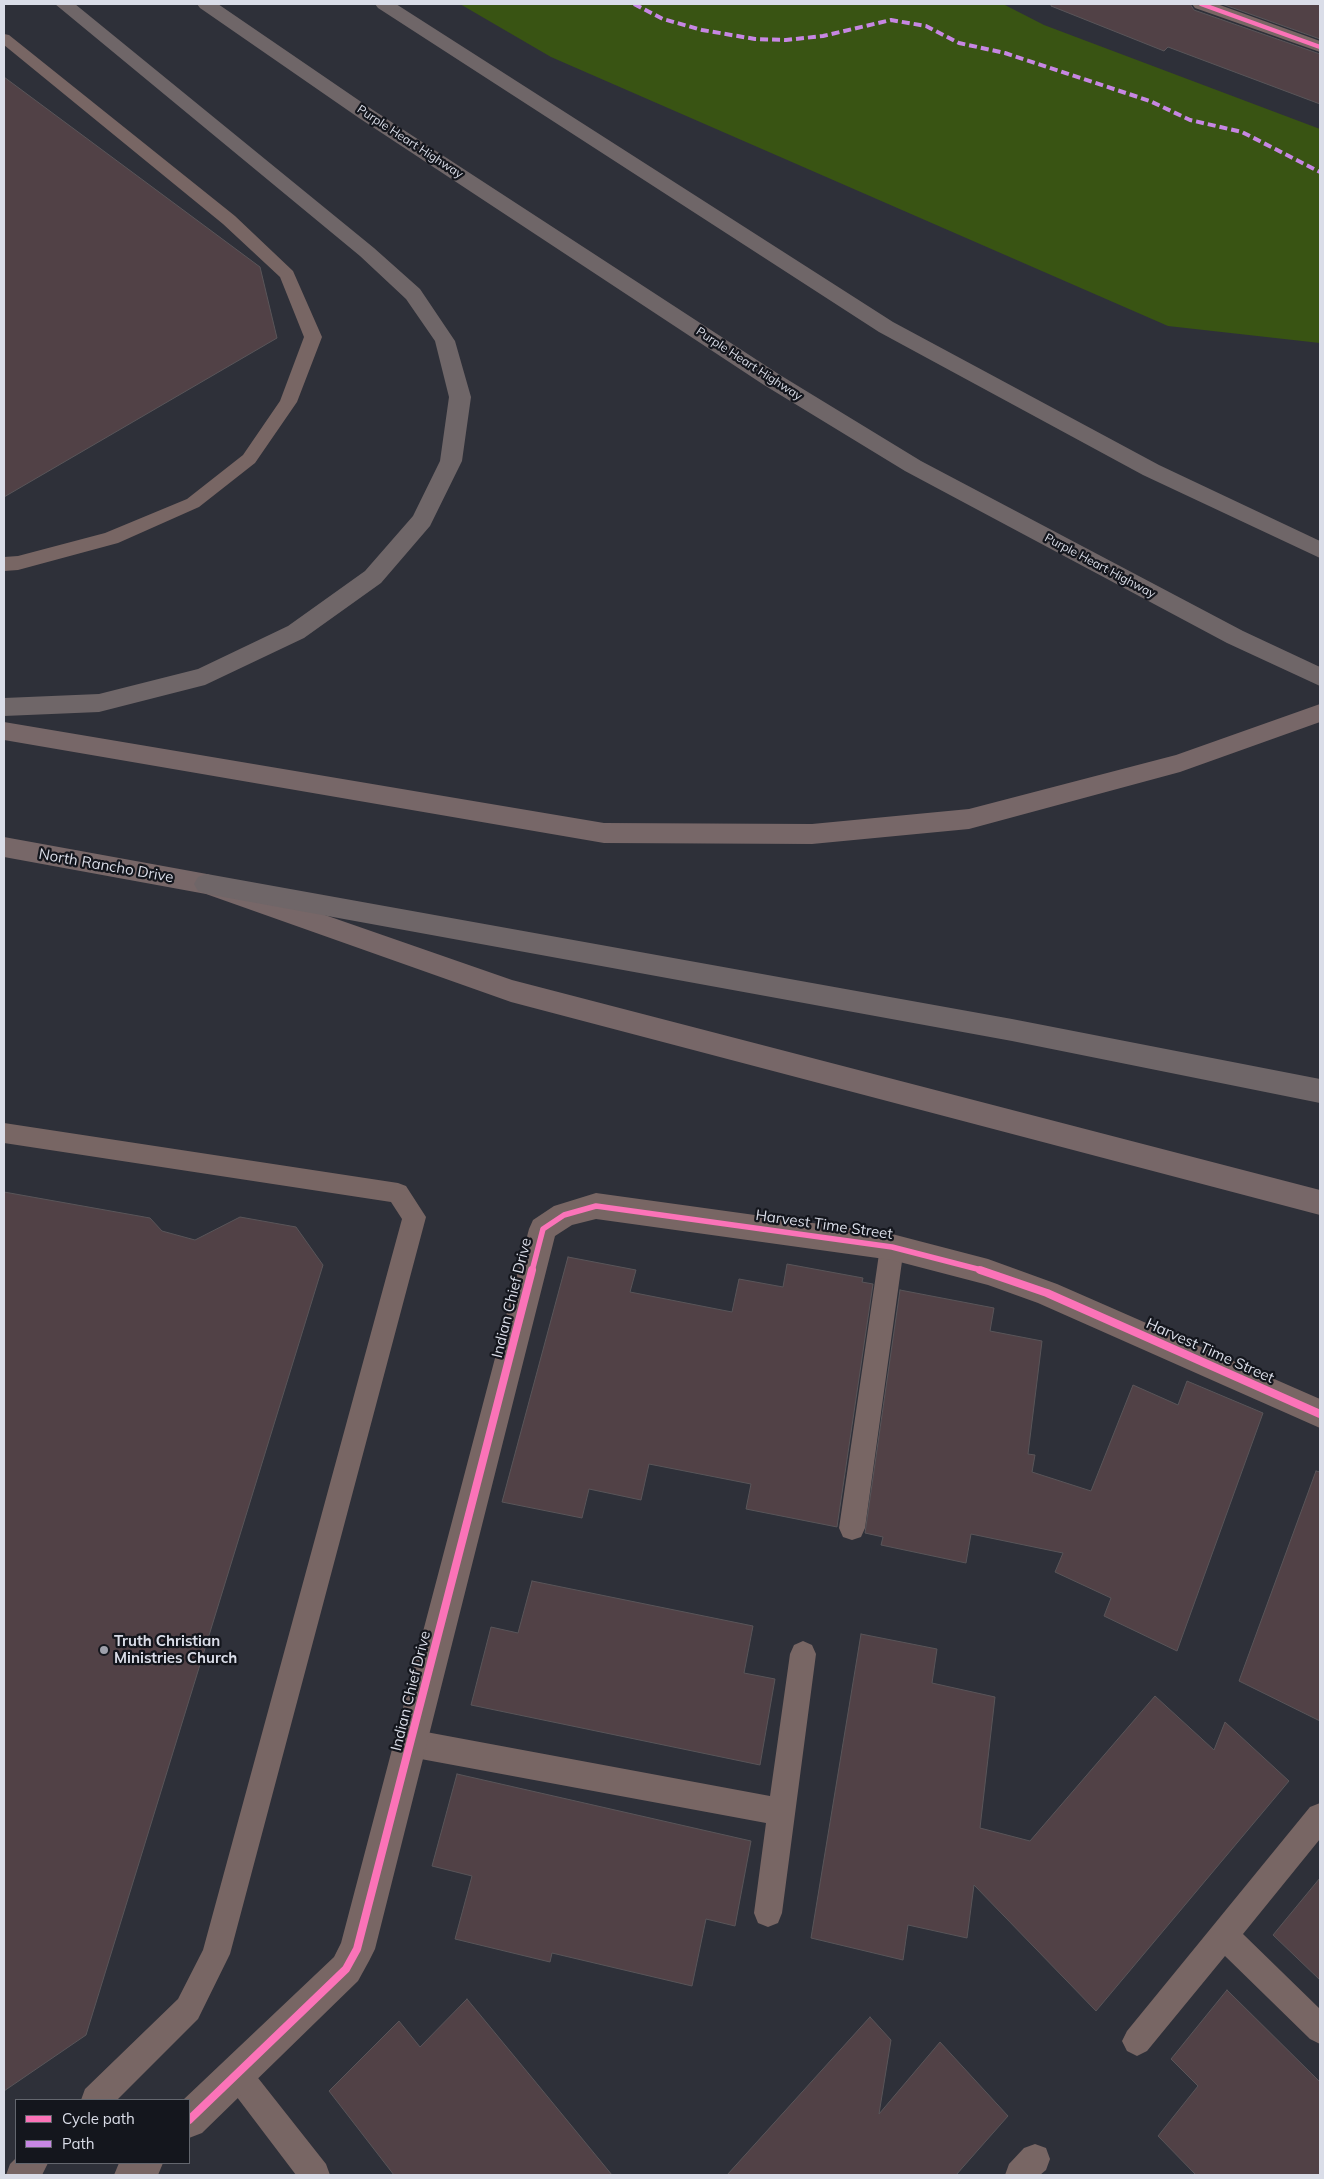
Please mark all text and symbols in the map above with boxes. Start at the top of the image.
street label: Purple Heart Highway [354,102,466,182]
street label: Purple Heart Highway [693,324,805,404]
street label: Purple Heart Highway [1042,531,1158,601]
street label: North Rancho Drive [37,845,175,887]
street label: Harvest Time Street [754,1206,894,1244]
street label: Indian Chief Drive [488,1236,536,1360]
street label: Harvest Time Street [1143,1315,1277,1387]
street label: Indian Chief Drive [387,1629,435,1753]
place label: Truth Christian Ministries Church [114,1632,237,1667]
marker: Truth Christian Ministries Church [98,1644,110,1656]
legend [15,2099,190,2164]
text: Cycle path [62,2109,135,2128]
text: Path [62,2134,94,2153]

